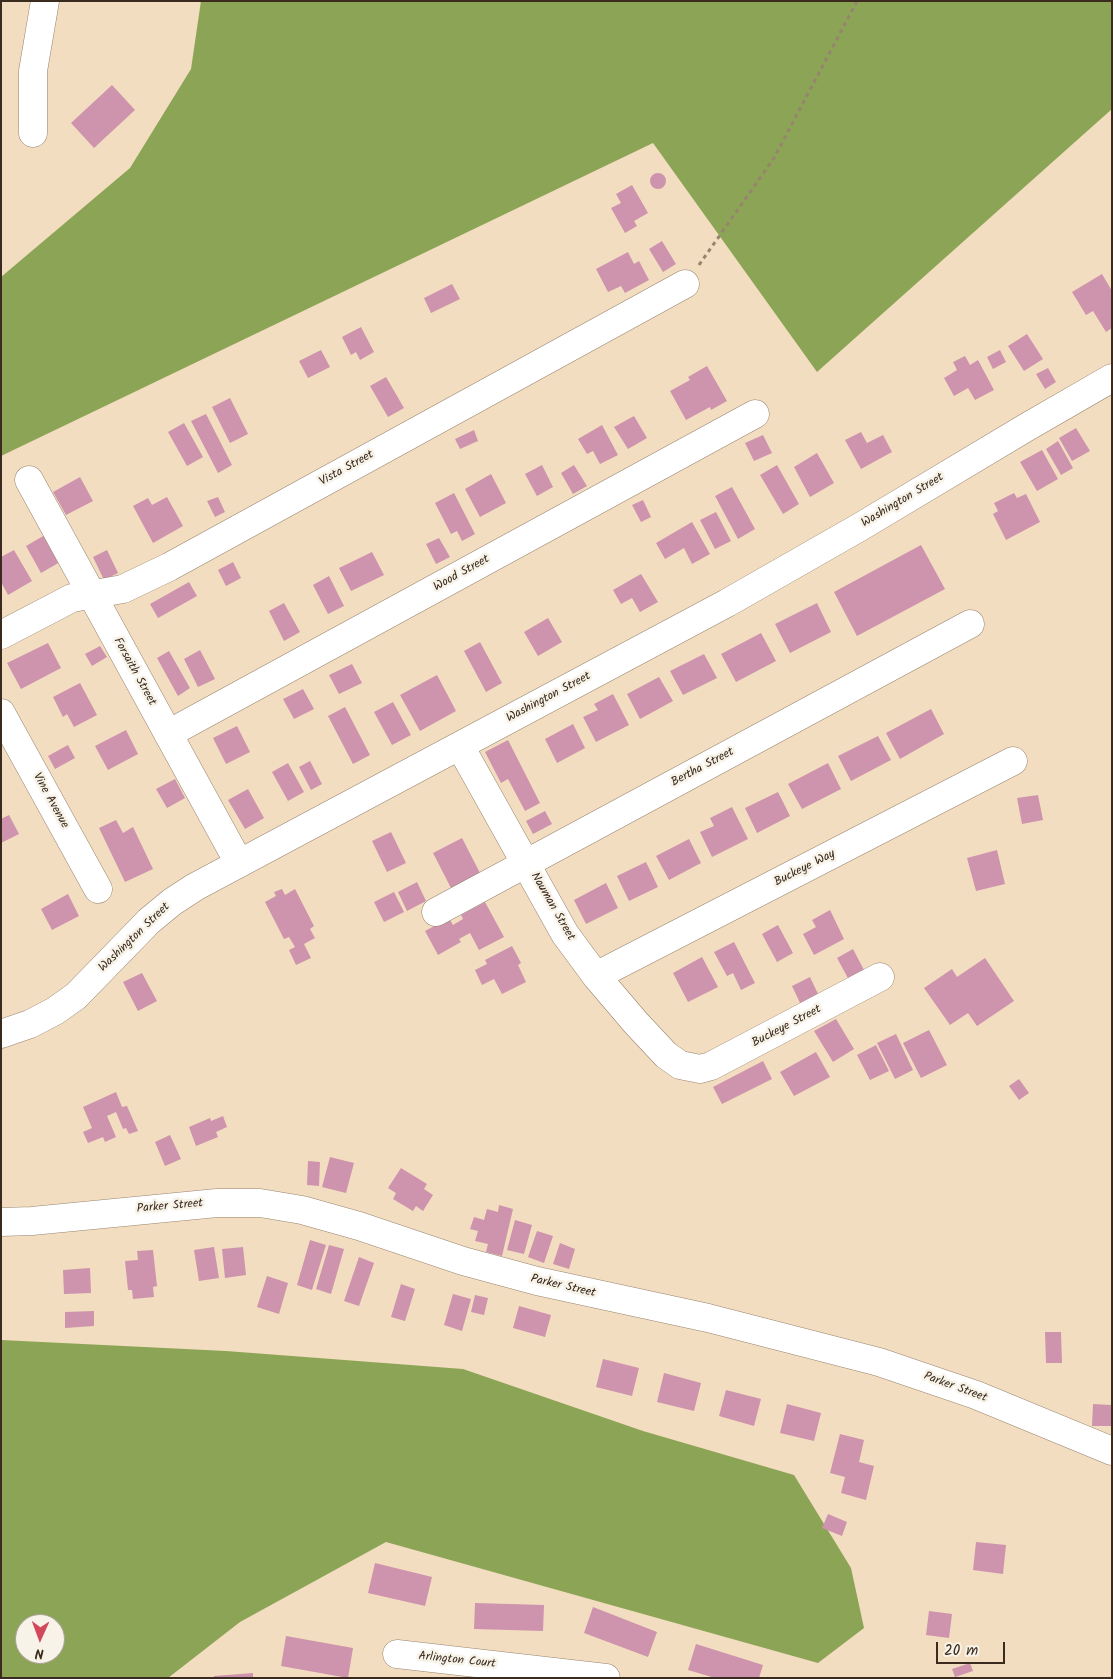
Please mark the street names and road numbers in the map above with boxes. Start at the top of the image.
street label: Vista Street [317,448,377,490]
street label: Washington Street [859,471,947,531]
street label: Wood Street [432,553,492,595]
street label: Forsaith Street [109,635,159,709]
street label: Washington Street [504,670,594,726]
street label: Bertha Street [669,745,737,791]
street label: Vine Avenue [29,771,71,831]
street label: Buckeye Way [772,848,838,890]
street label: Nauman Street [527,870,577,944]
street label: Washington Street [96,900,174,976]
street label: Buckeye Street [750,1003,824,1051]
street label: Parker Street [136,1197,204,1217]
street label: Parker Street [529,1273,597,1301]
street label: Parker Street [921,1370,989,1406]
street label: Arlington Court [418,1650,496,1672]

